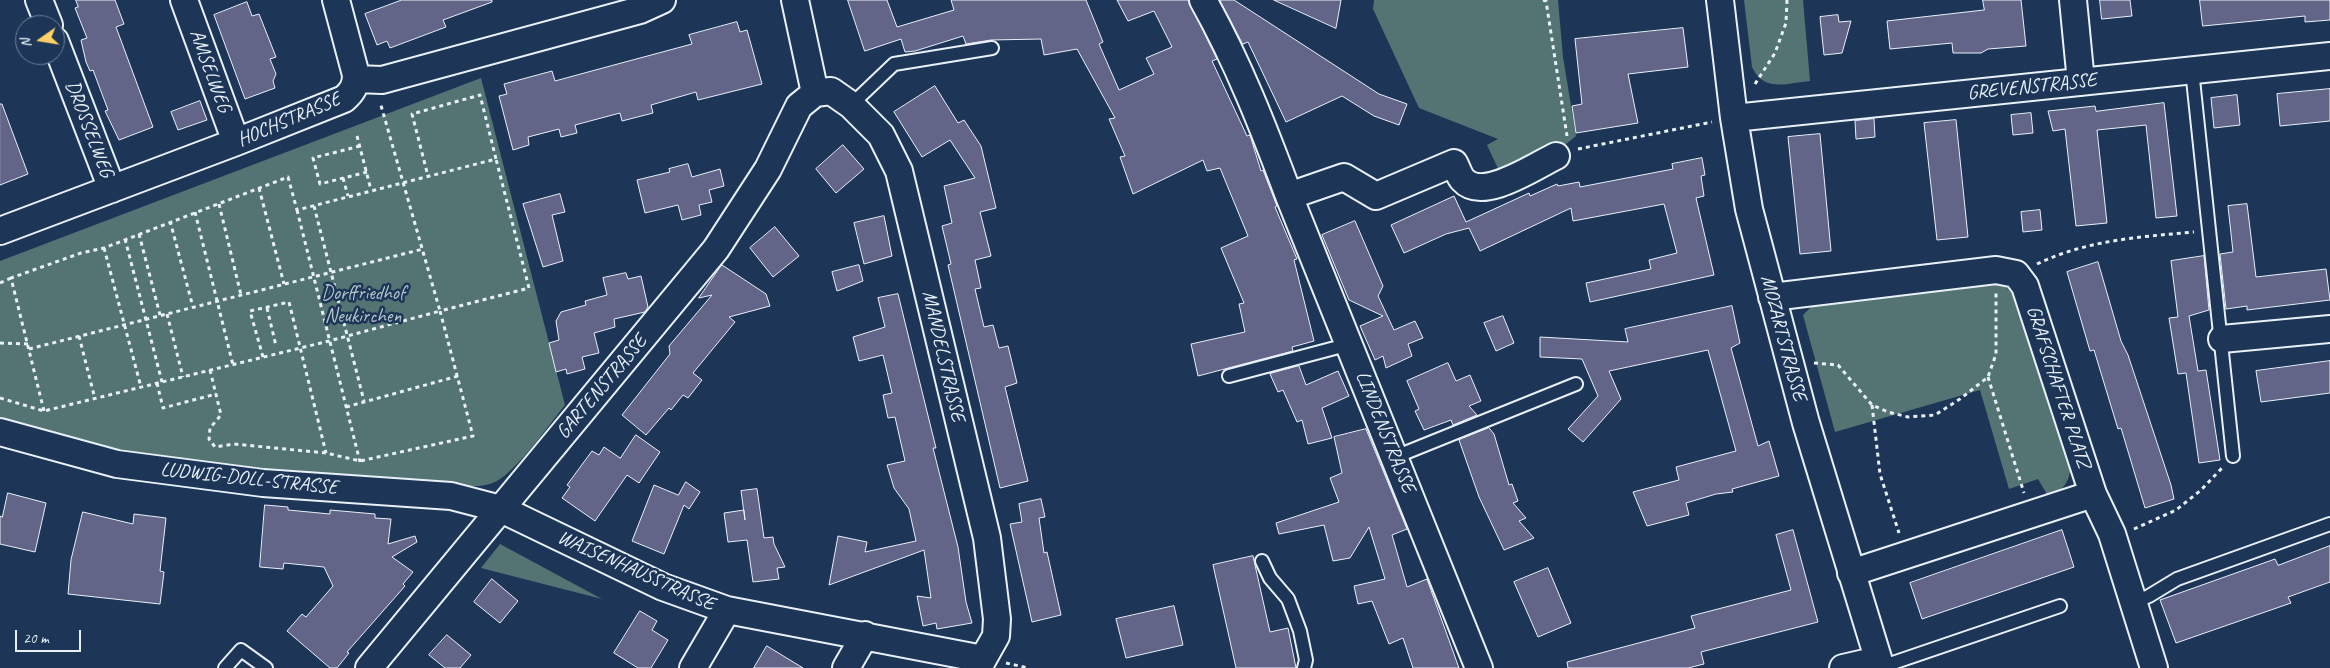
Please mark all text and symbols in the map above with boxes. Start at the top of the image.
north arrow [15,15,65,65]
street label: AMSELWEG [184,26,236,116]
text: N [17,37,35,49]
street label: GREVENSTRASSE [1966,68,2098,106]
street label: DROSSELWEG [60,77,118,181]
street label: HOCHSTRASSE [234,87,344,153]
street label: MOZARTSTRASSE [1755,272,1811,404]
park label: Dorffriedhof Neukirchen [321,282,405,329]
street label: MANDELSTRASSE [916,288,970,424]
street label: GRAFSCHAFTER PLATZ [2020,303,2096,471]
street label: GARTENSTRASSE [551,330,653,444]
street label: LINDENSTRASSE [1350,368,1420,496]
street label: LUDWIG-DOLL-STRASSE [159,458,339,500]
street label: WAISENHAUSSTRASSE [554,526,718,616]
scale bar [18,620,84,652]
text: 20 m [23,629,49,648]

